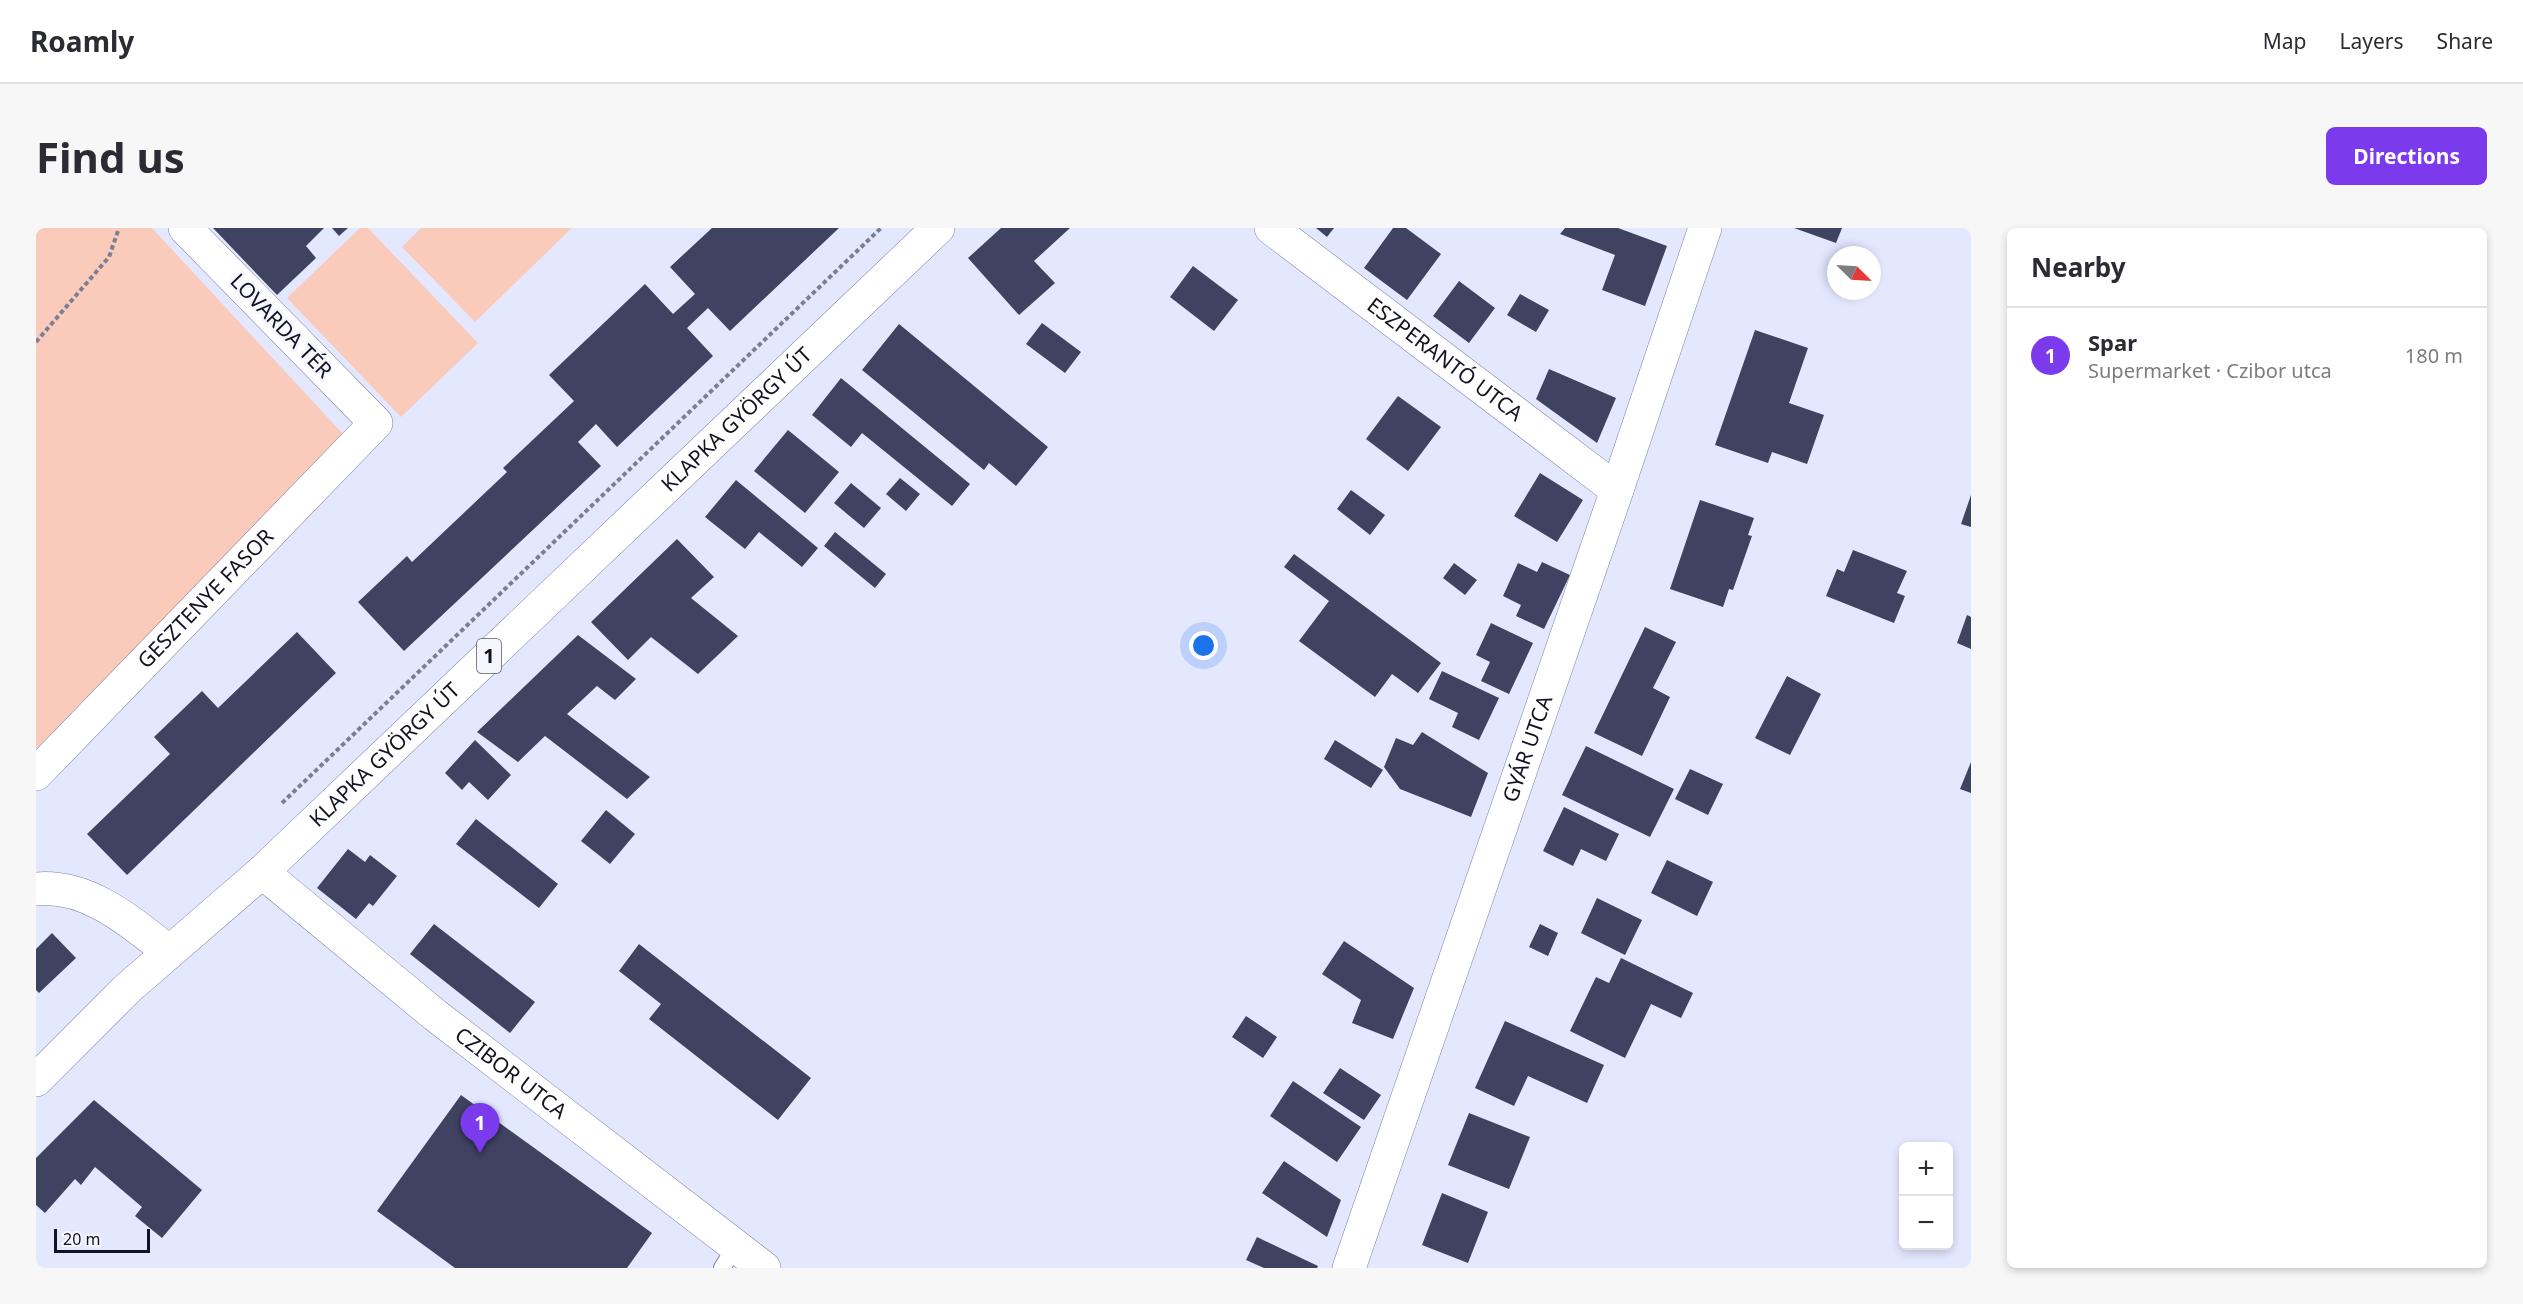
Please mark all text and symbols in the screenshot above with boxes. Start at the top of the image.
text: Roamly [30,22,134,60]
text: Map [2263,27,2307,55]
text: Layers [2340,27,2404,55]
text: Share [2437,27,2493,55]
button: Directions [2326,127,2487,185]
text: Find us [36,128,185,185]
north arrow [1827,246,1881,300]
text: Nearby [2031,249,2126,285]
street label: LOVARDA TÉR [225,267,339,384]
street label: ESZPERANTÓ UTCA [1362,291,1529,427]
text: Spar [2088,327,2137,357]
street label: KLAPKA GYÖRGY ÚT [655,340,818,497]
text: 1 [2045,342,2056,369]
text: 180 m [2405,342,2463,369]
text: Supermarket · Czibor utca [2088,357,2332,384]
street label: GESZTENYE FASOR [131,522,279,674]
your location [1189,631,1218,660]
road number: 1 [477,639,501,673]
street label: KLAPKA GYÖRGY ÚT [303,676,466,833]
street label: GYÁR UTCA [1496,691,1558,806]
street label: CZIBOR UTCA [450,1020,574,1125]
pin: 1 [460,1104,500,1153]
map controls [1899,1142,1953,1250]
button: + [1899,1142,1953,1196]
button: − [1899,1196,1953,1250]
scale bar [54,1226,150,1254]
text: 20 m [63,1228,100,1250]

